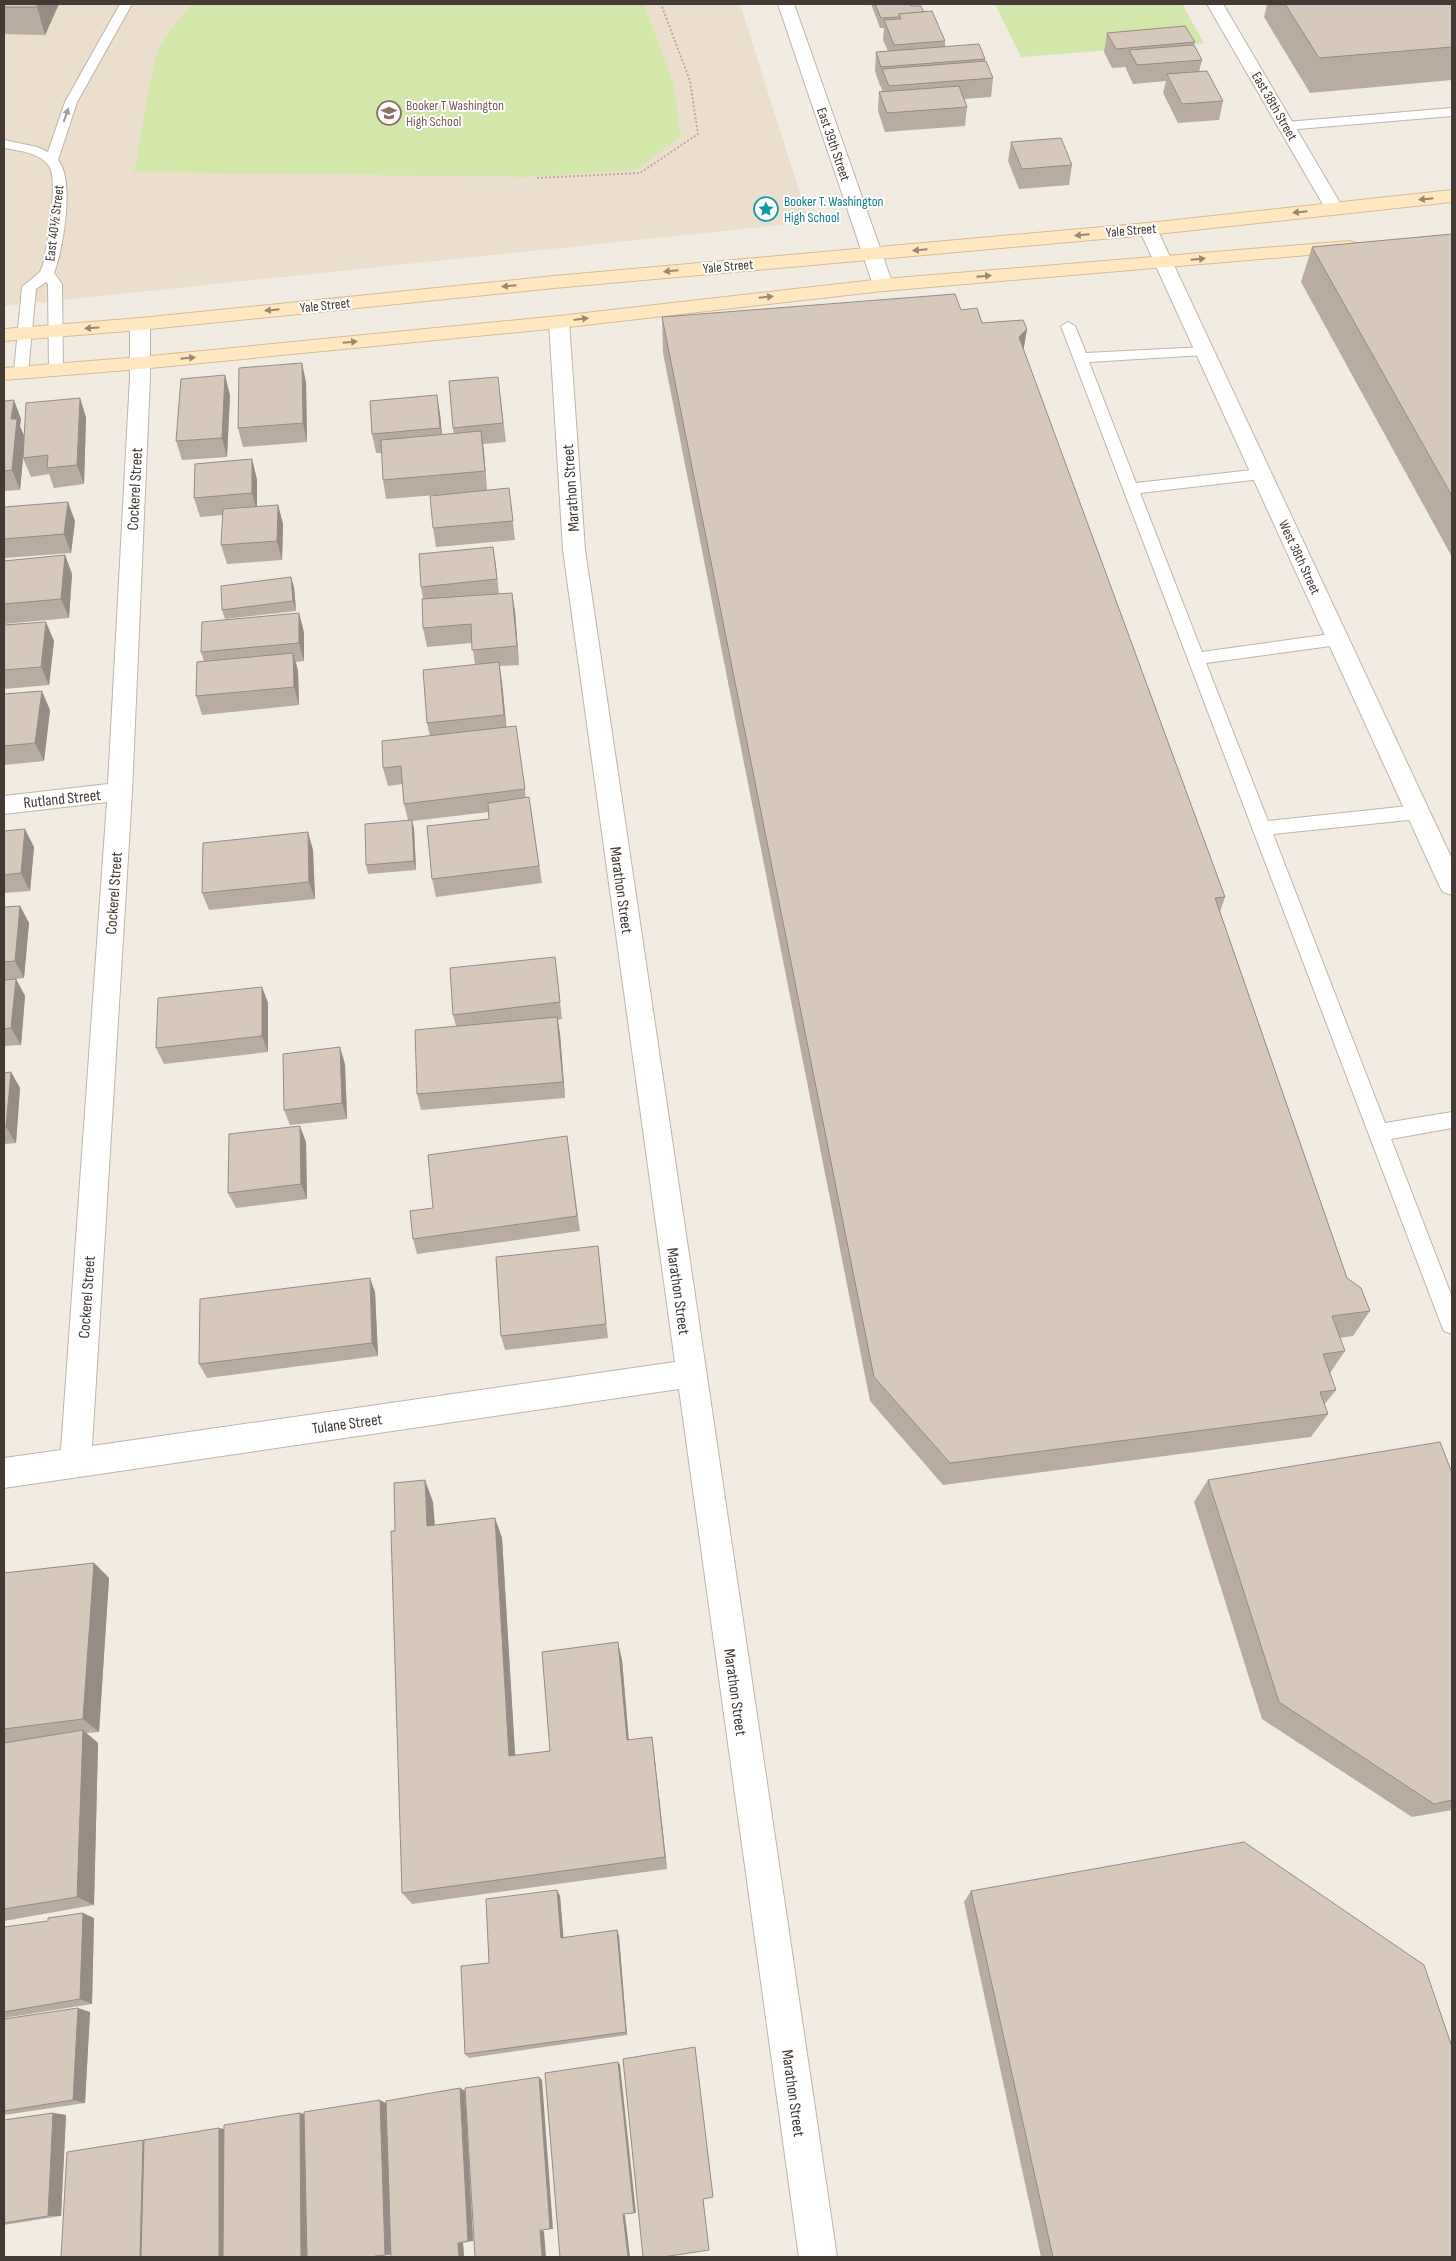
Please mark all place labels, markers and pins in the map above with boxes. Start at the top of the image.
place label: Booker T Washington High School [406,97,504,130]
school or university icon: Booker T Washington High School [376,100,402,126]
place label: Booker T. Washington High School [784,193,884,226]
place icon: Booker T. Washington High School [753,196,779,222]

